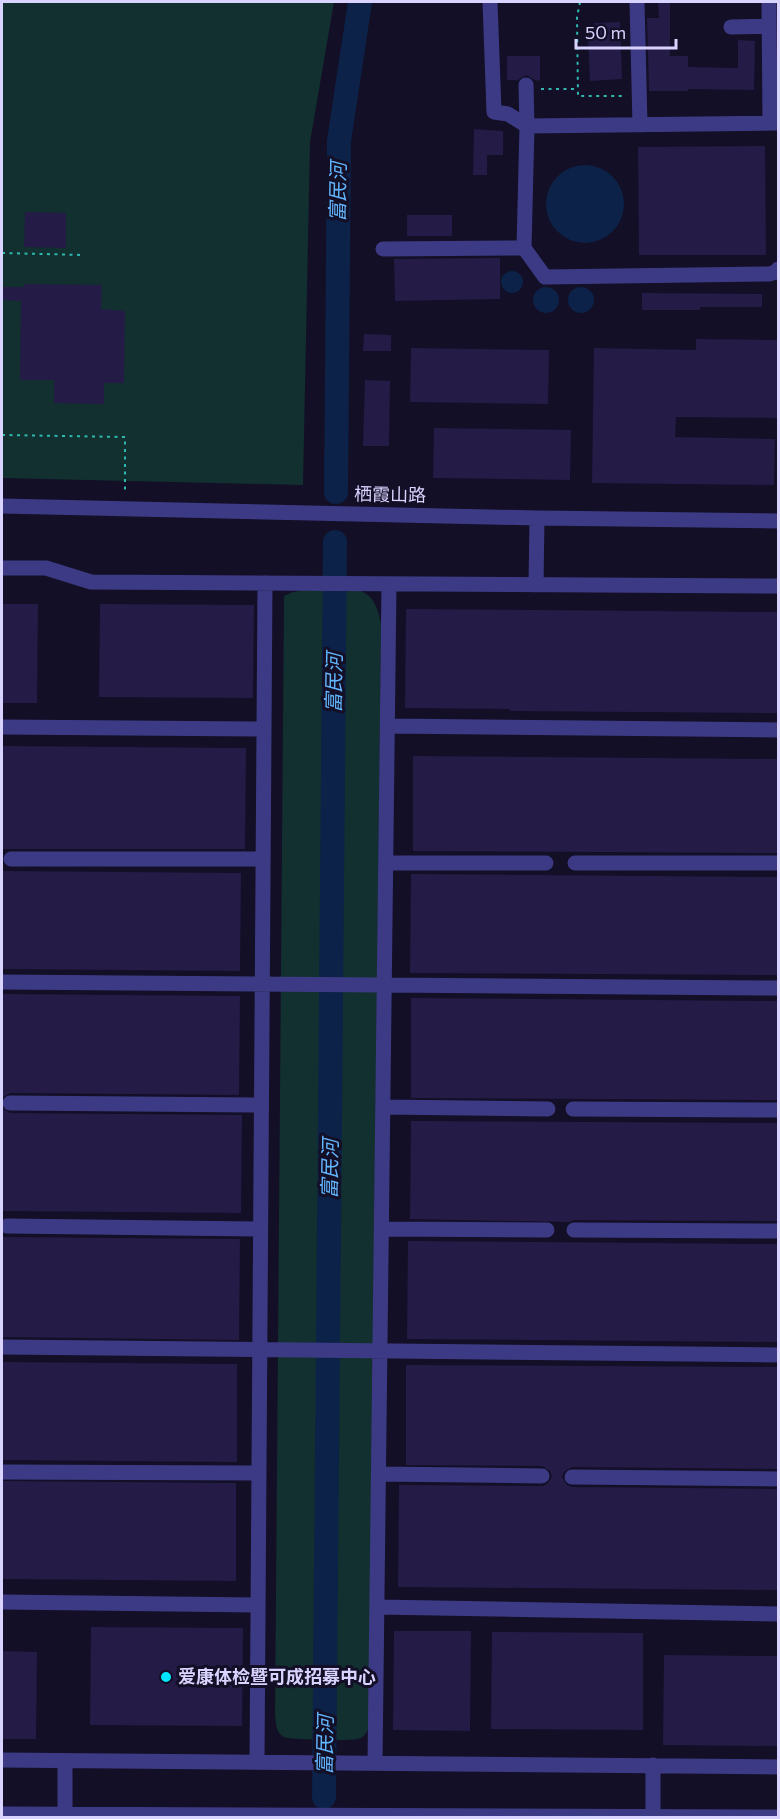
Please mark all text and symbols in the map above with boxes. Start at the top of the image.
scale bar [576,12,676,50]
text: 50 m [585,21,626,43]
water label: 富民河 [324,158,350,222]
street label: 栖霞山路 [354,482,426,506]
water label: 富民河 [320,649,346,713]
water label: 富民河 [316,1135,342,1199]
place label: 爱康体检暨可成招募中心 [178,1665,376,1687]
marker: 爱康体检暨可成招募中心 [159,1670,173,1684]
water label: 富民河 [311,1711,337,1775]

